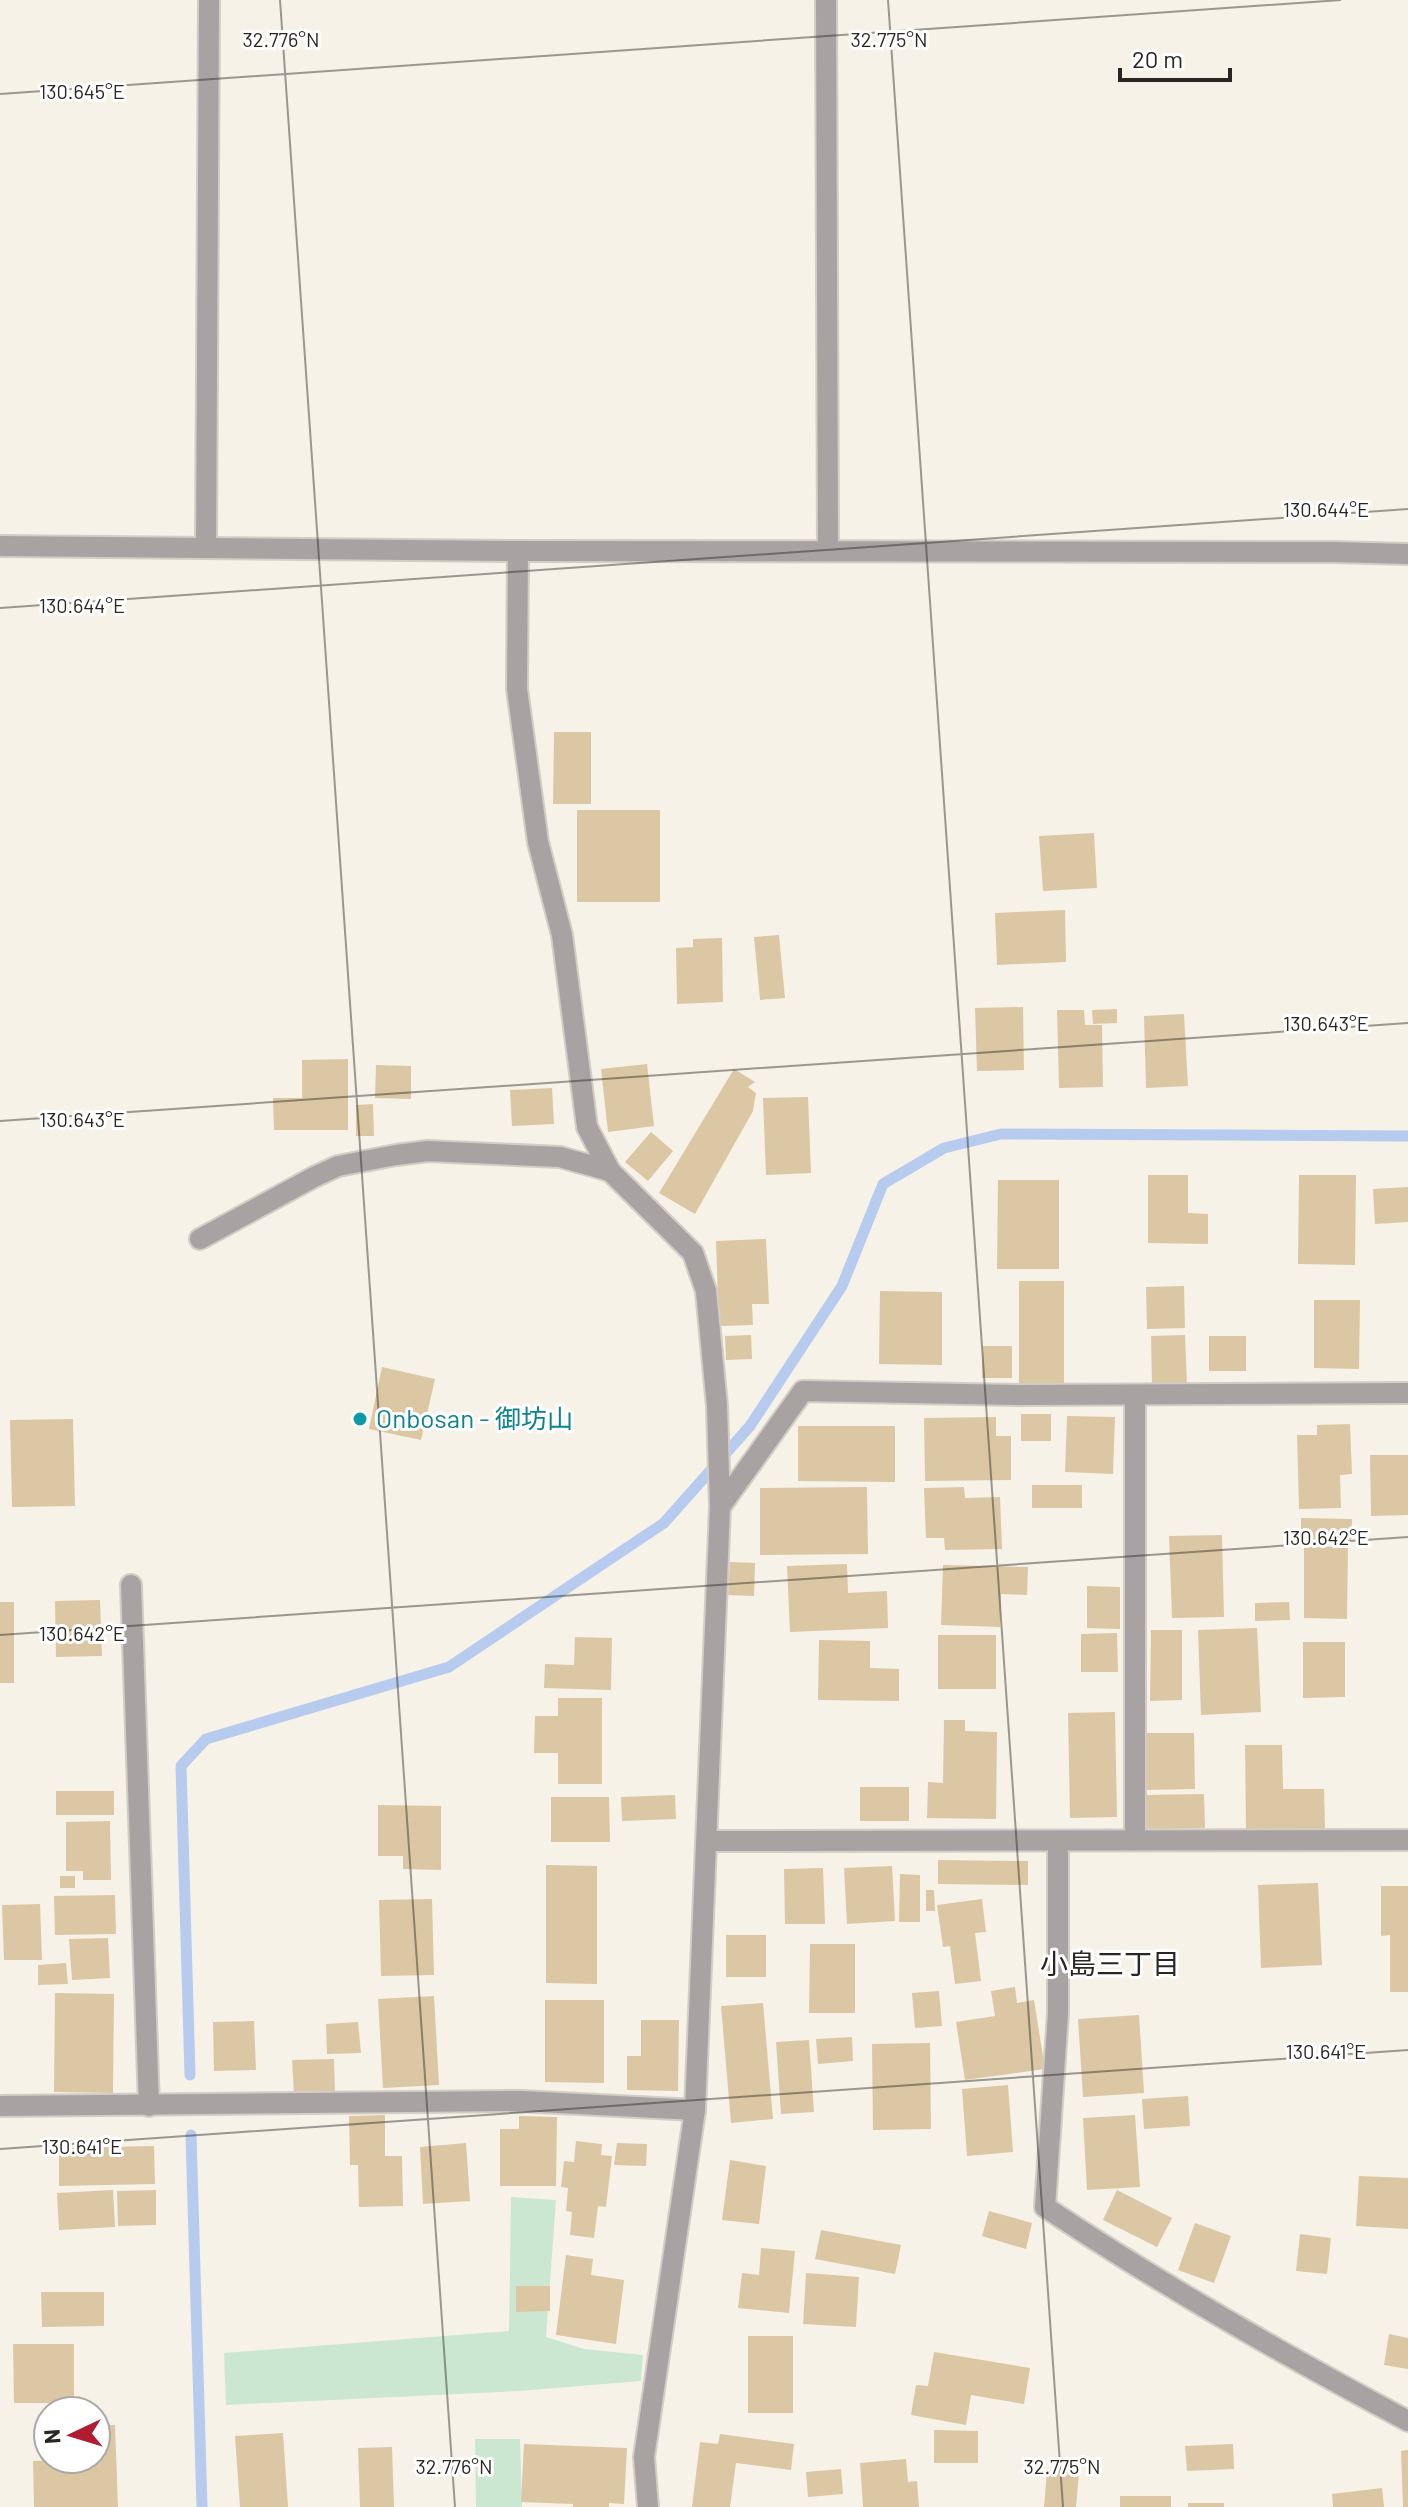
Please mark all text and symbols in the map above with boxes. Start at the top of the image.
text: 32.776°N [243,27,319,51]
text: 32.775°N [851,27,927,51]
scale bar [1120,32,1230,82]
text: 20 m [1132,44,1183,73]
text: 130.645°E [39,79,125,103]
text: 130.644°E [1283,497,1369,521]
text: 130.644°E [39,593,125,617]
text: 130.643°E [1283,1011,1369,1035]
text: 130.643°E [39,1107,125,1131]
place label: Onbosan - 御坊山 [376,1402,573,1433]
marker: Onbosan - 御坊山 [351,1410,369,1428]
text: 130.642°E [1283,1525,1369,1549]
text: 130.642°E [39,1621,125,1645]
district label: 小島三丁目 [1040,1946,1180,1980]
text: 130.641°E [1286,2039,1366,2063]
text: 130.641°E [42,2134,122,2158]
north arrow [32,2395,112,2475]
text: N [38,2428,65,2445]
text: 32.776°N [416,2454,492,2478]
text: 32.775°N [1024,2454,1100,2478]

